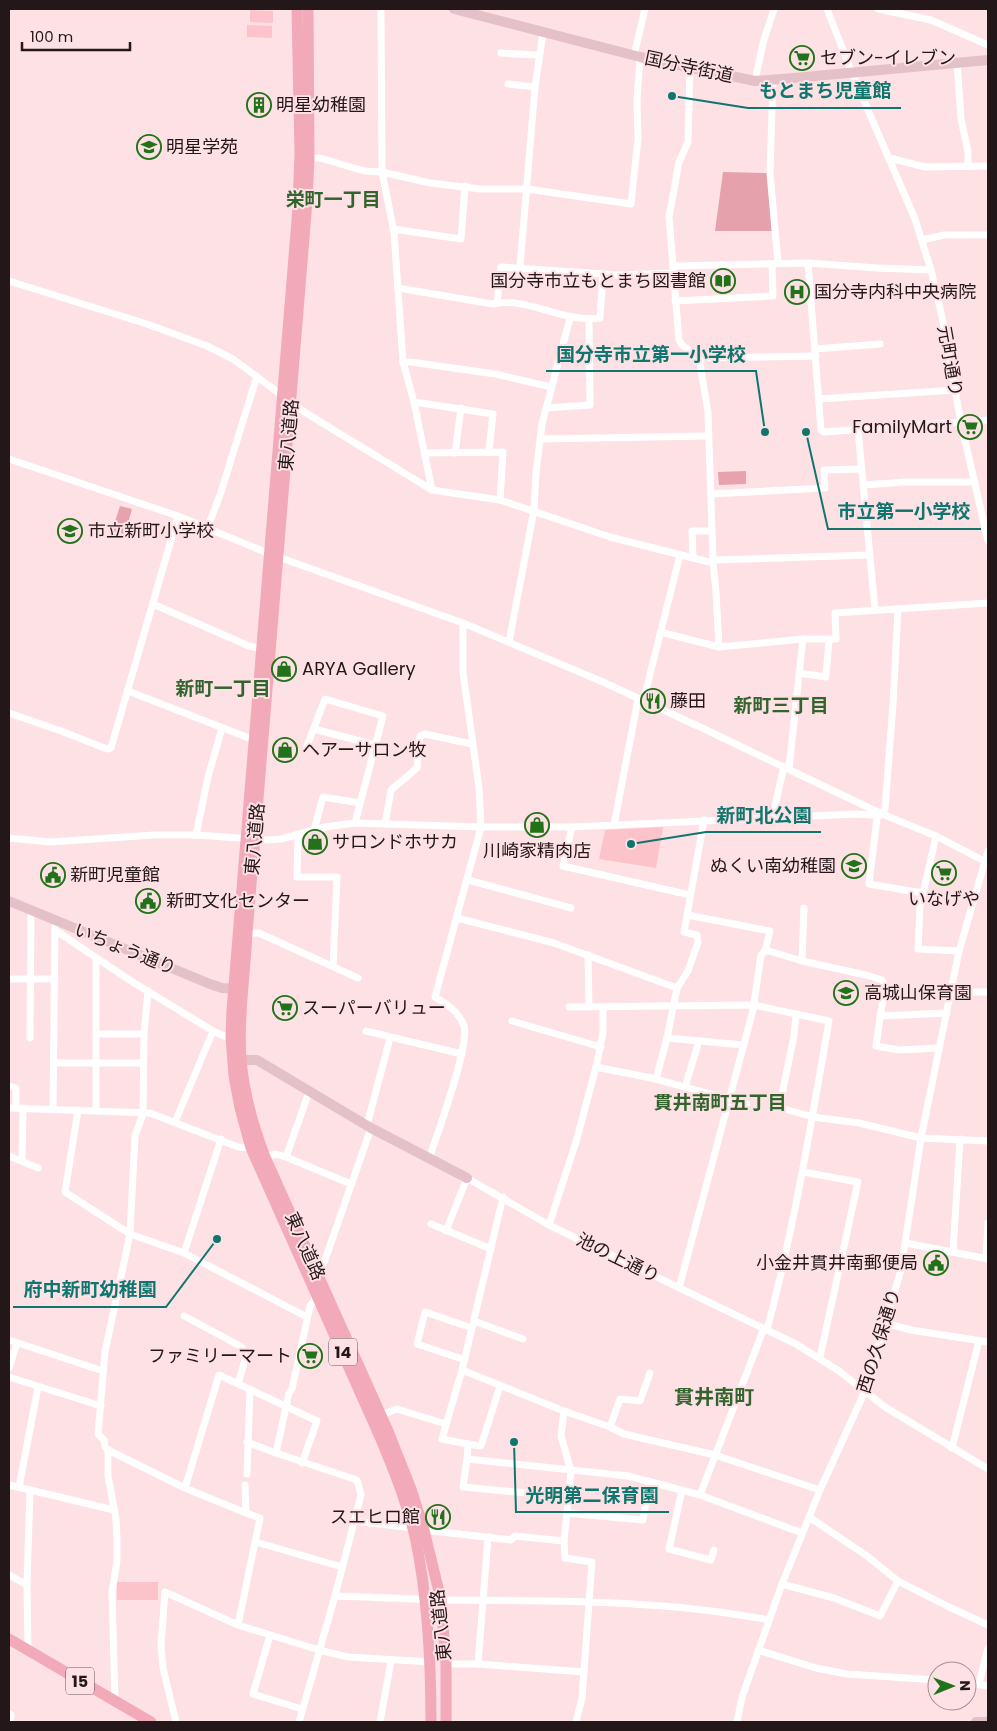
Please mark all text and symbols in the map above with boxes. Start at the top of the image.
scale bar [22,20,130,52]
text: 100 m [30,26,73,47]
street label: 国分寺街道 [642,45,736,88]
supermarket icon: セブン-イレブン [789,45,815,71]
place label: セブン-イレブン [820,45,956,70]
callout: もとまち児童館 [748,74,901,108]
text: もとまち児童館 [759,77,891,104]
building icon: 明星幼稚園 [246,92,272,118]
place label: 明星幼稚園 [276,92,366,117]
school or university icon: 明星学苑 [136,134,162,160]
place label: 明星学苑 [166,134,238,159]
district label: 栄町一丁目 [285,186,381,213]
place label: 国分寺市立もとまち図書館 [490,268,706,293]
library icon: 国分寺市立もとまち図書館 [710,268,736,294]
hospital icon: 国分寺内科中央病院 [784,279,810,305]
place label: 国分寺内科中央病院 [814,279,976,304]
street label: 元町通り [932,323,969,399]
callout: 国分寺市立第一小学校 [546,337,756,371]
text: 国分寺市立第一小学校 [556,341,746,368]
street label: 東八道路 [273,398,304,472]
place label: FamilyMart [852,414,952,439]
supermarket icon: FamilyMart [957,414,983,440]
callout: 市立第一小学校 [828,495,981,529]
text: 市立第一小学校 [837,498,971,525]
school or university icon: 市立新町小学校 [57,518,83,544]
place label: 市立新町小学校 [88,518,214,543]
shop icon: ARYA Gallery [271,656,297,682]
place label: ARYA Gallery [302,656,416,681]
district label: 新町一丁目 [175,675,271,702]
restaurant icon: 藤田 [640,688,666,714]
place label: 藤田 [670,688,706,713]
district label: 新町三丁目 [733,692,829,719]
shop icon: ヘアーサロン牧 [272,737,298,763]
place label: ヘアーサロン牧 [302,737,427,762]
callout: 新町北公園 [706,798,821,832]
street label: 東八道路 [239,802,270,876]
text: 新町北公園 [716,802,812,829]
shop icon: 川崎家精肉店 [524,812,550,838]
shop icon: サロンドホサカ [302,829,328,855]
place label: サロンドホサカ [332,829,458,854]
place label: 川崎家精肉店 [483,838,591,863]
place label: ぬくい南幼稚園 [710,853,836,878]
school or university icon: ぬくい南幼稚園 [841,853,867,879]
supermarket icon: いなげや [931,860,957,886]
public building icon: 新町児童館 [40,862,66,888]
place label: 新町児童館 [70,862,160,887]
place label: いなげや [908,886,980,911]
public building icon: 新町文化センター [135,888,161,914]
place label: 新町文化センター [166,888,310,913]
street label: いちょう通り [70,917,180,980]
school or university icon: 高城山保育園 [833,980,859,1006]
place label: 高城山保育園 [864,980,972,1005]
supermarket icon: スーパーバリュー [272,995,298,1021]
place label: スーパーバリュー [302,995,446,1020]
district label: 貫井南町五丁目 [653,1089,787,1116]
street label: 東八道路 [279,1208,332,1284]
street label: 池の上通り [572,1227,664,1289]
place label: 小金井貫井南郵便局 [756,1250,918,1275]
public building icon: 小金井貫井南郵便局 [923,1250,949,1276]
callout: 府中新町幼稚園 [13,1273,166,1307]
text: 府中新町幼稚園 [23,1276,157,1303]
street label: 西の久保通り [851,1286,906,1396]
road number: 14 [329,1338,357,1365]
place label: ファミリーマート [148,1343,292,1368]
supermarket icon: ファミリーマート [297,1343,323,1369]
district label: 貫井南町 [674,1383,754,1411]
callout: 光明第二保育園 [516,1478,669,1512]
text: 光明第二保育園 [525,1482,659,1509]
place label: スエヒロ館 [330,1504,420,1529]
restaurant icon: スエヒロ館 [425,1504,451,1530]
street label: 東八道路 [424,1588,457,1662]
north arrow [927,1661,977,1711]
road number: 15 [66,1668,94,1694]
text: N [955,1680,975,1691]

